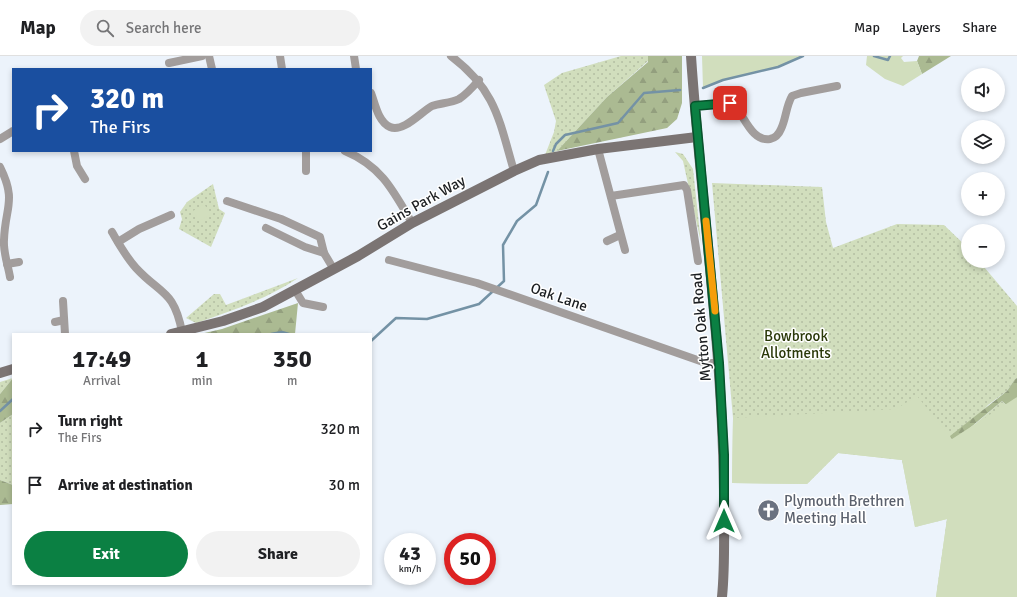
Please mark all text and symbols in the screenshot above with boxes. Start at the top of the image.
search box [80,10,360,46]
text: Map [20,16,56,40]
icon: search [94,17,116,39]
text: Search here [126,19,201,37]
text: Map [854,19,880,36]
text: Layers [902,19,941,36]
text: Share [963,19,997,36]
map controls [961,68,1005,268]
button: sound [961,68,1005,112]
text: 320 m [90,82,164,116]
icon: right [24,84,76,136]
pin [713,86,747,120]
icon: arrive [719,92,741,114]
text: The Firs [90,116,150,138]
button: layers [961,120,1005,164]
street label: Gains Park Way [374,171,468,235]
button: + [961,172,1005,216]
button: − [961,224,1005,268]
street label: Mytton Oak Road [687,272,715,382]
street label: Oak Lane [528,279,590,315]
park label: Bowbrook Allotments [761,327,831,362]
text: 17:49 [72,344,131,374]
text: 1 [196,344,208,374]
text: 350 [273,344,312,374]
text: Arrival [83,373,120,389]
text: min [192,373,213,389]
text: m [287,373,297,389]
text: Turn right [58,412,123,430]
icon: right [24,418,46,440]
text: 320 m [320,420,360,438]
text: The Firs [58,430,102,446]
icon: arrive [24,474,46,496]
text: Arrive at destination [58,476,193,494]
text: 30 m [329,476,360,494]
place label: Plymouth Brethren Meeting Hall [784,492,904,527]
church icon: Plymouth Brethren Meeting Hall [755,497,781,523]
position arrow [703,500,745,542]
button: Exit [24,531,188,577]
button: Share [196,531,360,577]
speed limit sign: 50 [444,533,496,585]
text: 43 [399,541,421,566]
text: km/h [399,563,421,575]

